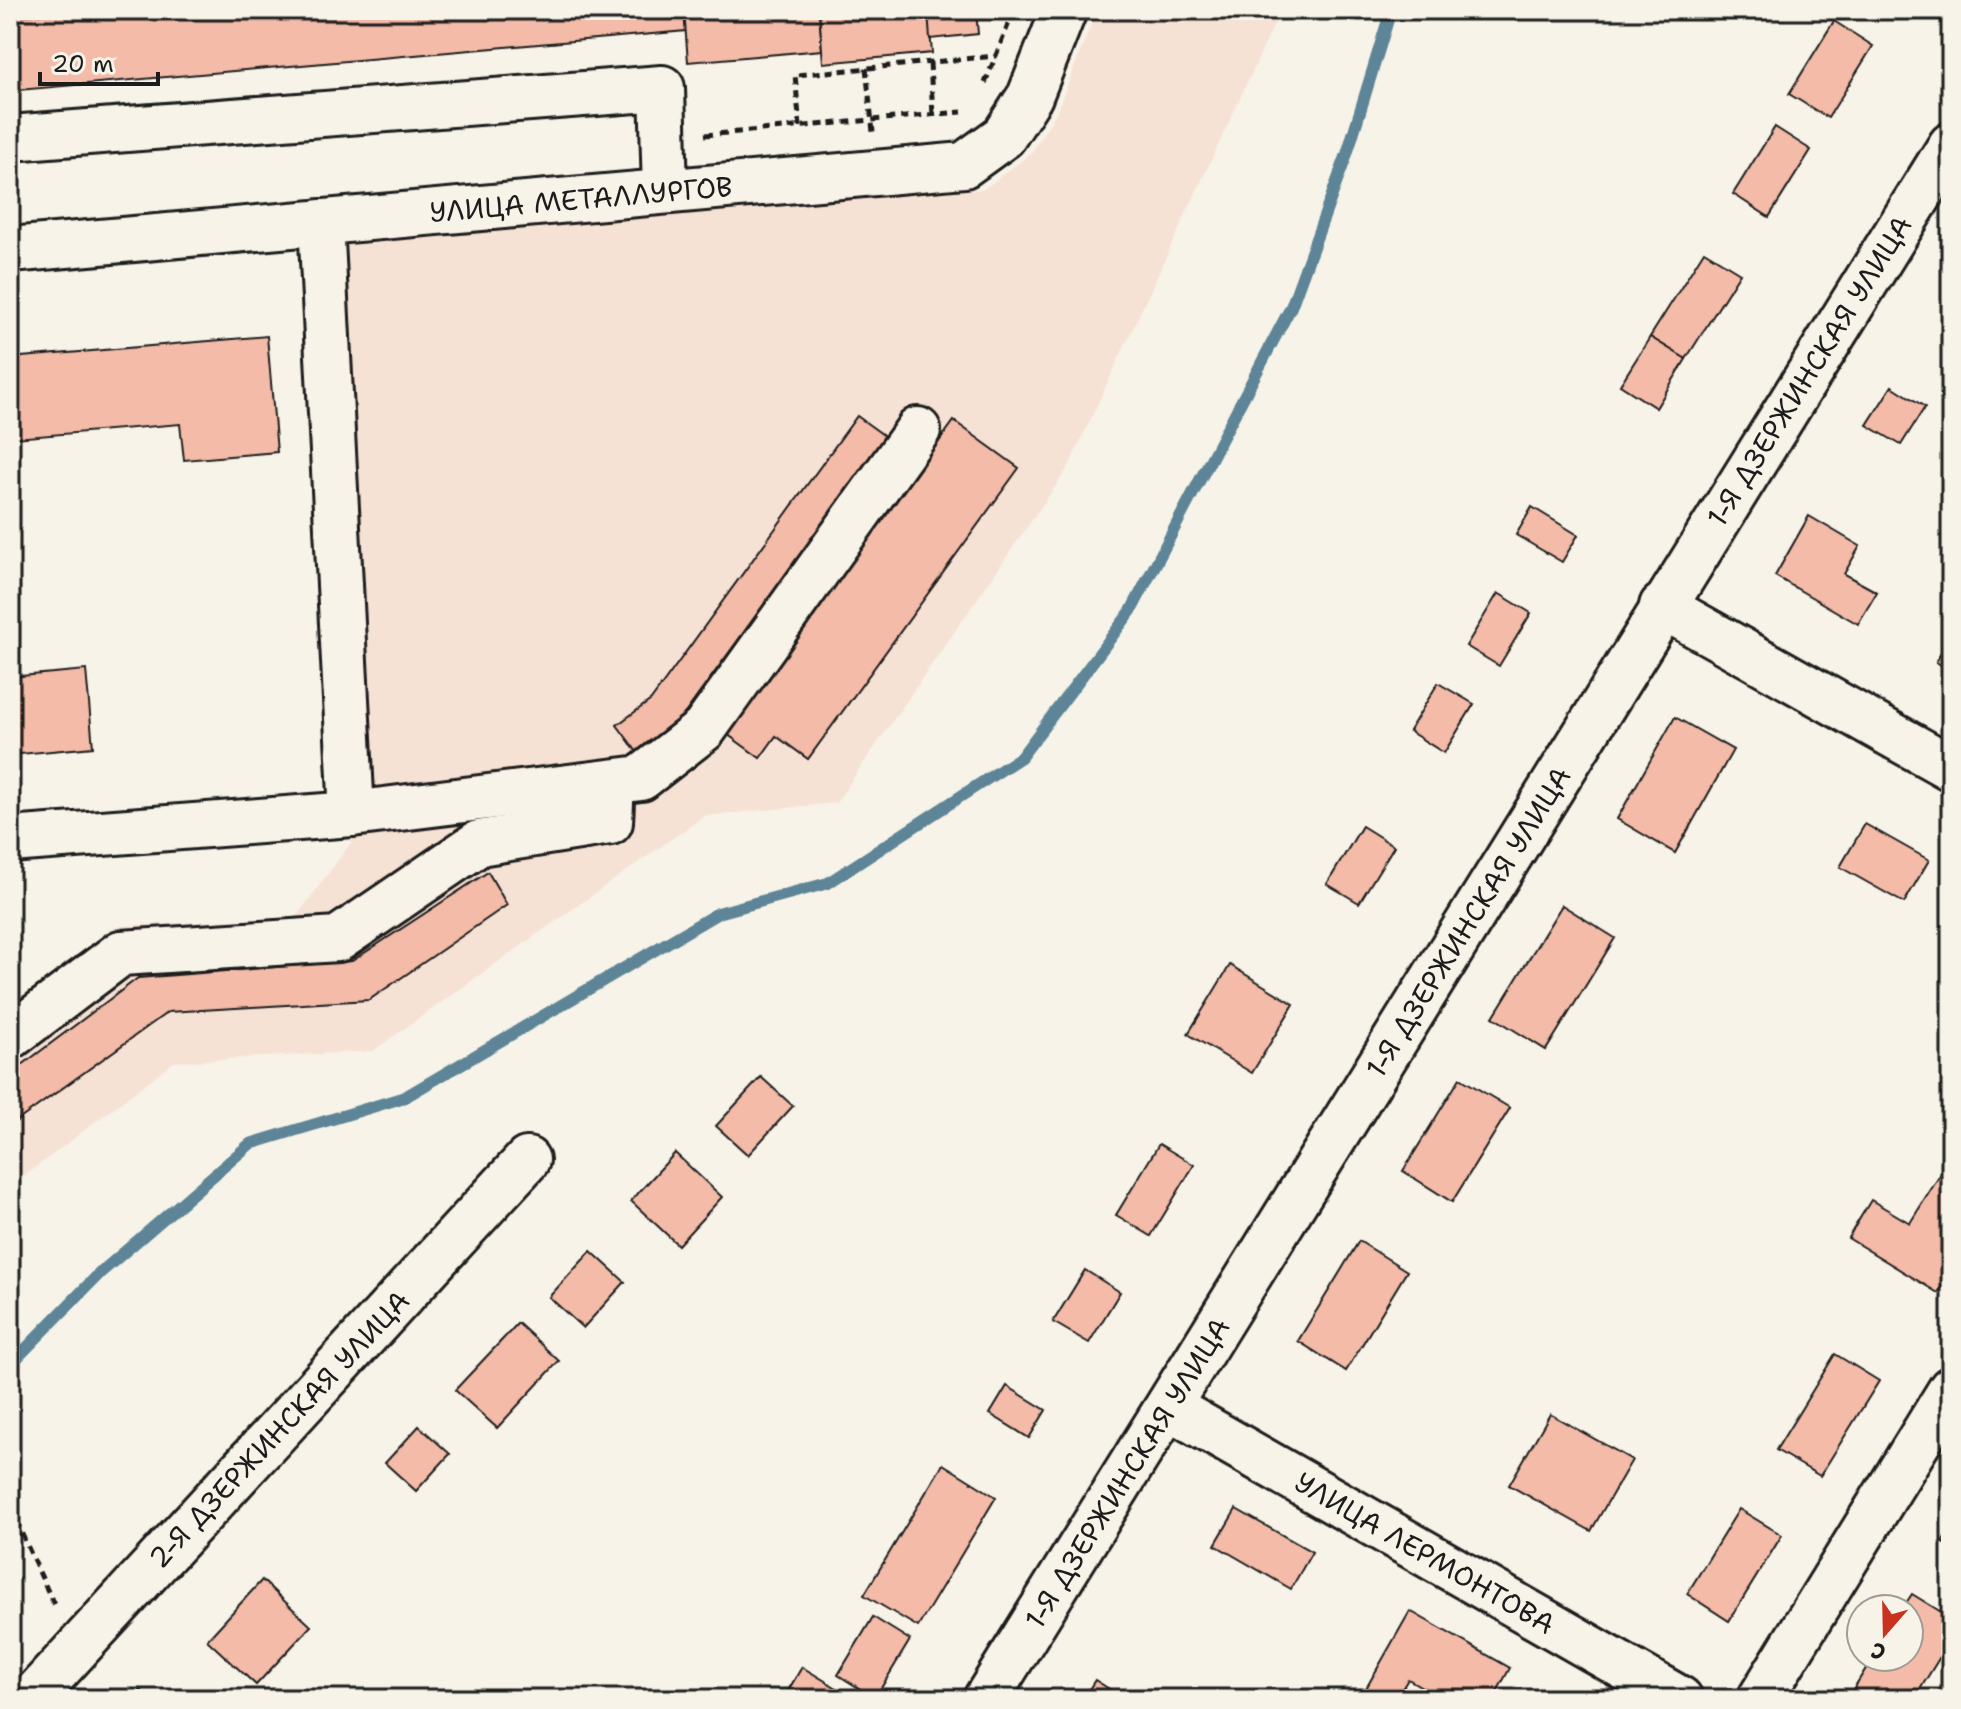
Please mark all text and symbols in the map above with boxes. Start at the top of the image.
scale bar [40,36,158,86]
text: 20 m [52,48,114,80]
street label: УЛИЦА МЕТАЛЛУРГОВ [428,167,734,231]
street label: 1-Я ДЗЕРЖИНСКАЯ УЛИЦА [1698,208,1920,534]
street label: 1-Я ДЗЕРЖИНСКАЯ УЛИЦА [1357,759,1579,1085]
street label: 2-Я ДЗЕРЖИНСКАЯ УЛИЦА [140,1282,418,1576]
street label: 1-Я ДЗЕРЖИНСКАЯ УЛИЦА [1016,1310,1238,1636]
street label: УЛИЦА ЛЕРМОНТОВА [1288,1463,1562,1643]
north arrow [1845,1593,1925,1673]
text: С [1867,1635,1890,1667]

